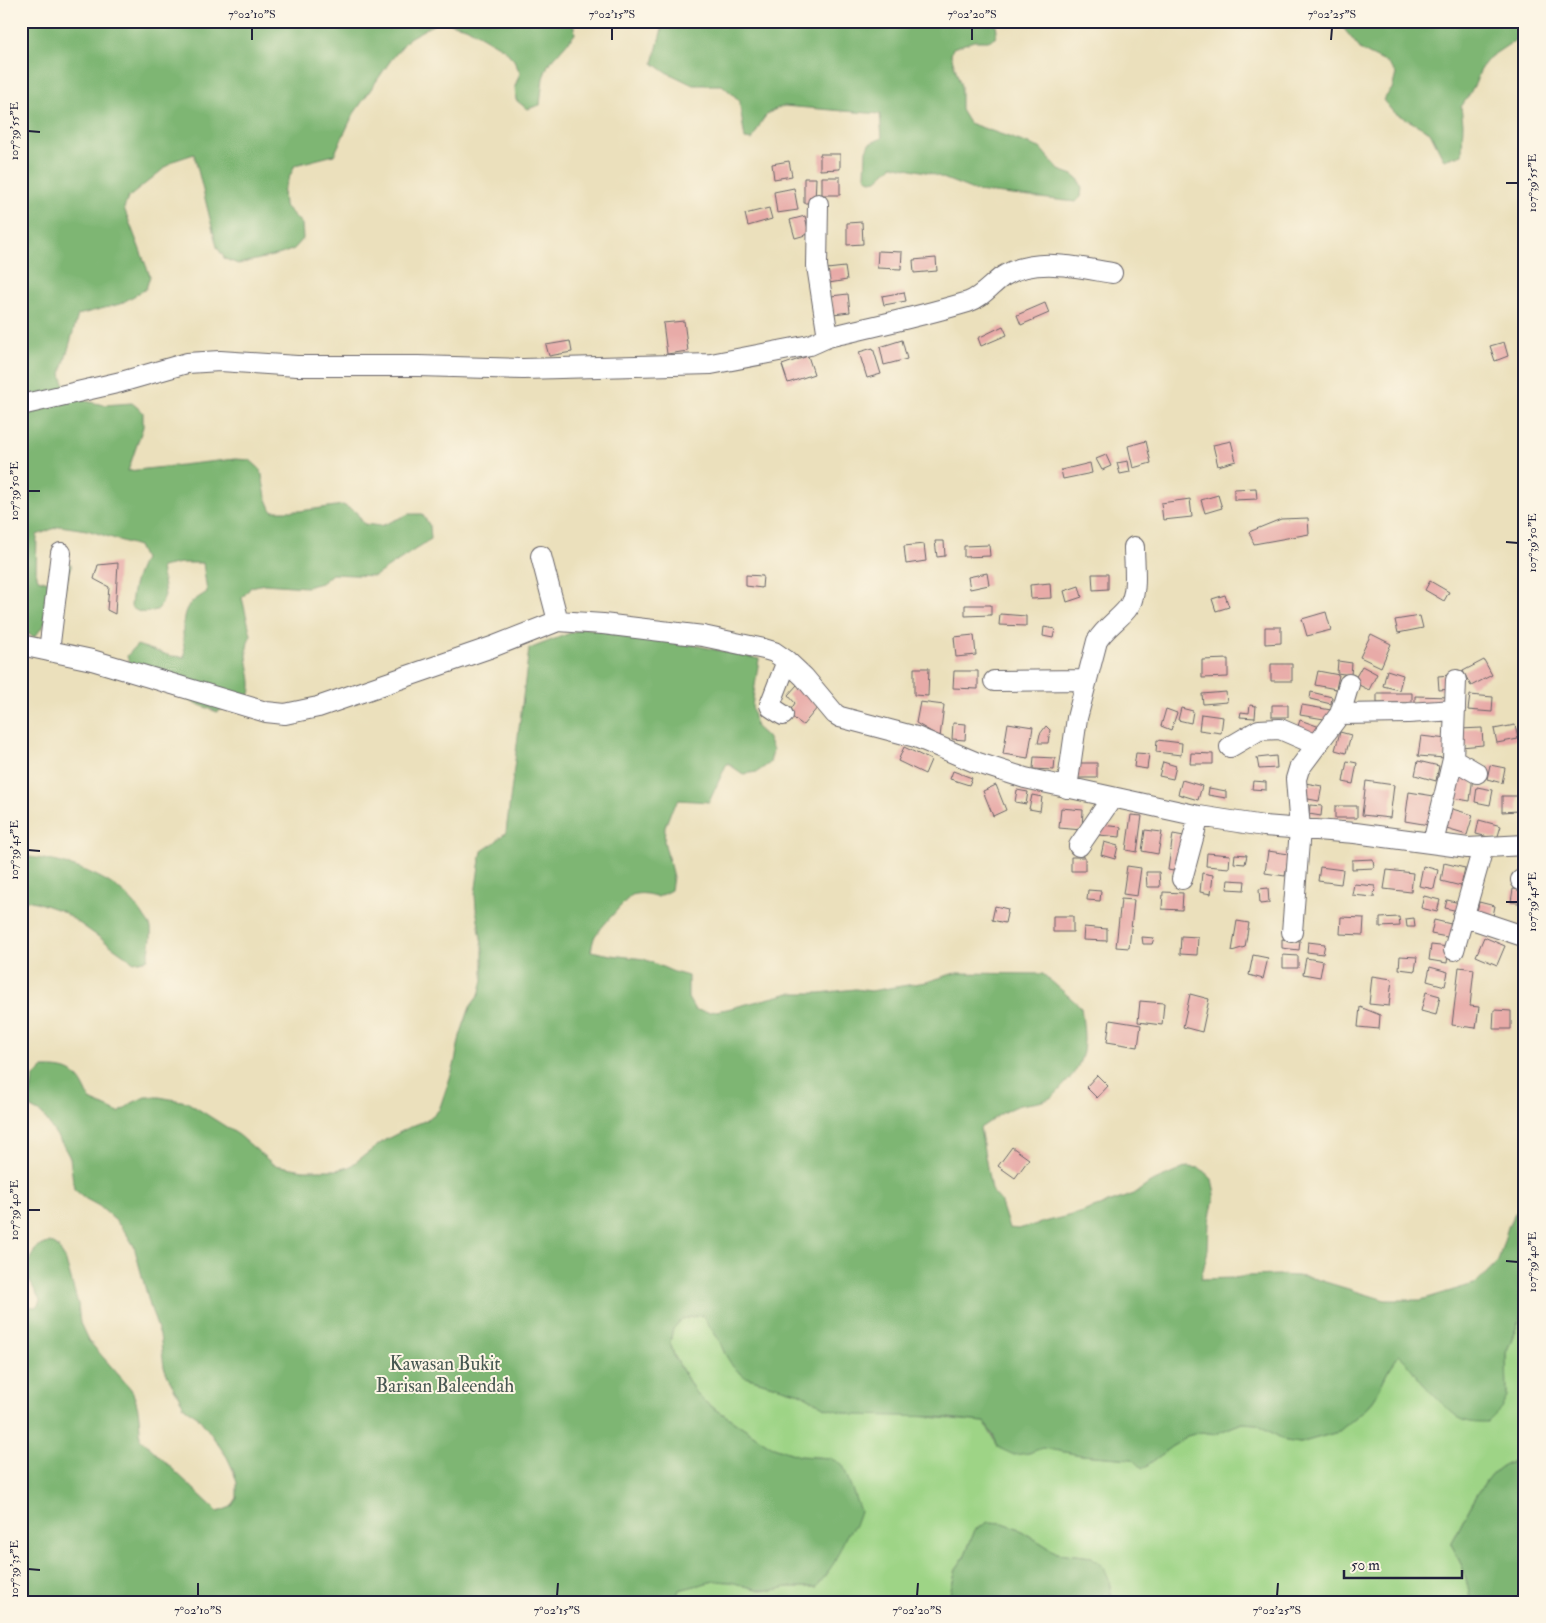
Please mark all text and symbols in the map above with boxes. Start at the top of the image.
text: 7°02'10"S [228,7,276,22]
text: 7°02'15"S [589,7,635,22]
text: 7°02'20"S [947,7,997,22]
text: 7°02'25"S [1308,7,1356,22]
text: 107°39'55"E [7,101,22,160]
text: 107°39'55"E [1525,153,1540,212]
text: 107°39'50"E [7,461,22,521]
text: 107°39'50"E [1525,513,1540,573]
text: 107°39'45"E [7,820,22,880]
text: 107°39'45"E [1525,872,1540,932]
text: 107°39'40"E [7,1179,22,1240]
text: 107°39'40"E [1525,1231,1540,1292]
park label: Kawasan Bukit Barisan Baleendah [376,1352,514,1398]
text: 107°39'35"E [7,1540,22,1598]
scale bar [1344,1548,1461,1580]
text: 50 m [1351,1556,1380,1575]
text: 7°02'10"S [174,1603,222,1618]
text: 7°02'15"S [534,1603,580,1618]
text: 7°02'20"S [892,1603,942,1618]
text: 7°02'25"S [1253,1603,1301,1618]

